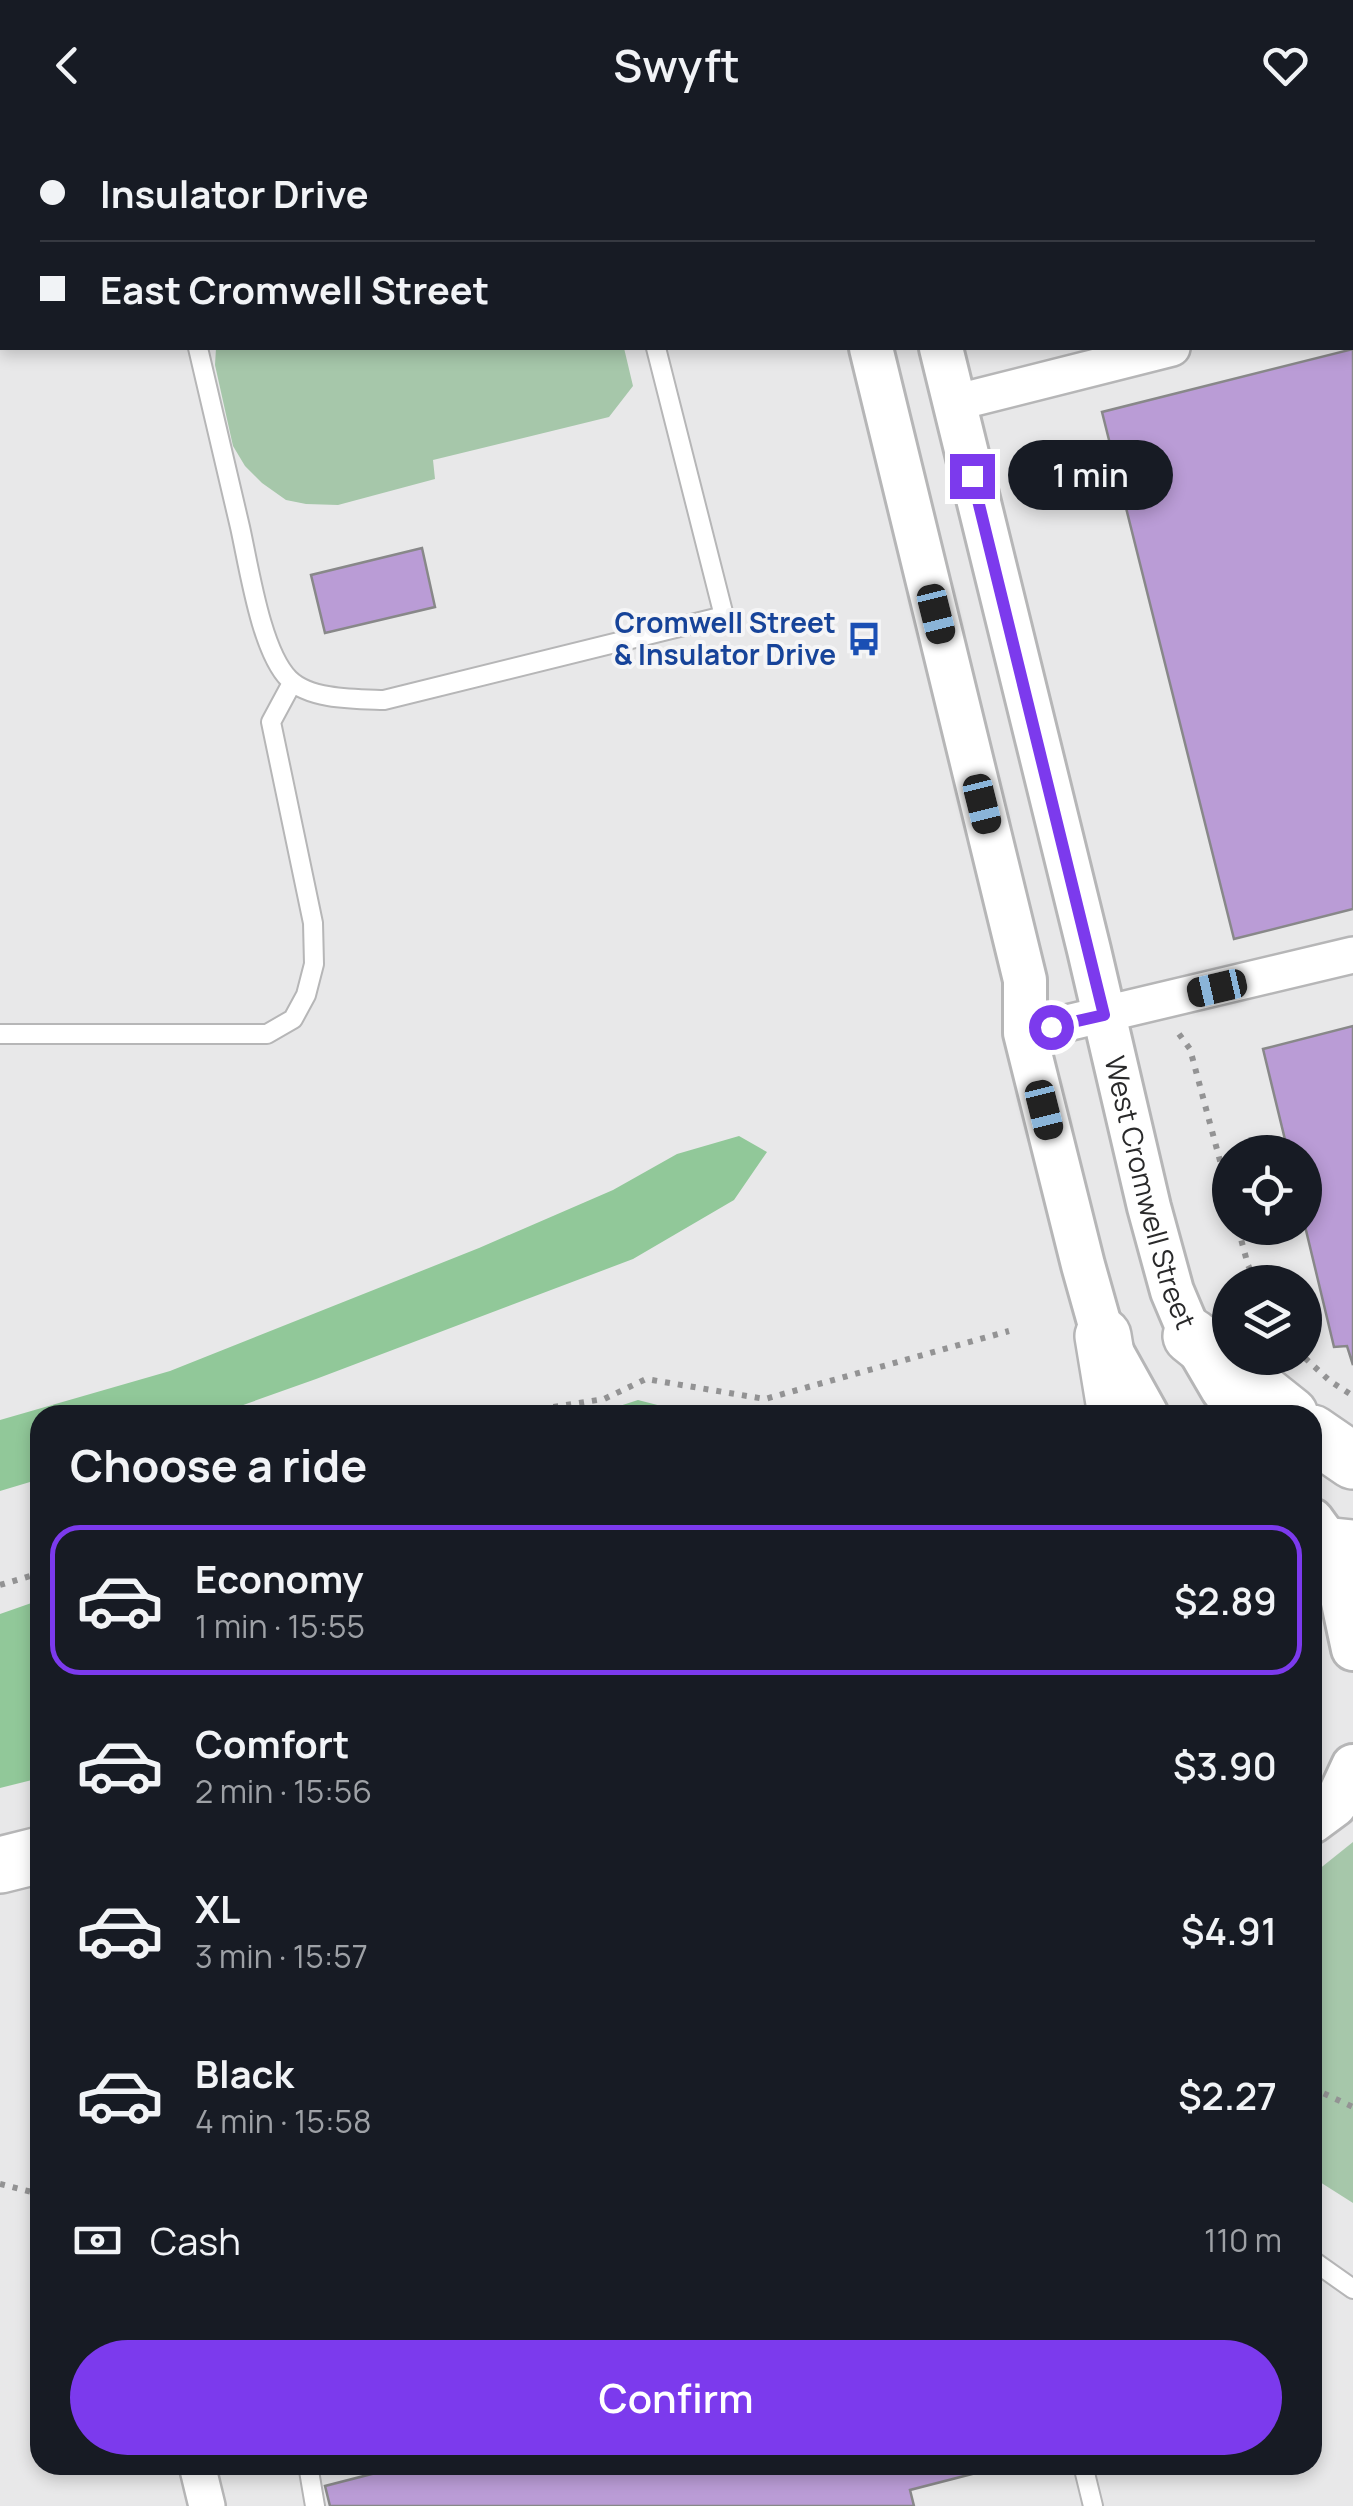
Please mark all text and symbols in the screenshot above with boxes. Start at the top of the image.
text: Swyft [613,34,740,96]
icon: back [40,38,95,93]
icon: heart [1258,38,1313,93]
text: Insulator Drive [100,167,369,219]
text: East Cromwell Street [100,263,489,315]
callout: 1 min [1007,441,1172,511]
text: 1 min [1052,453,1129,497]
route end [950,454,995,499]
car [914,581,958,647]
place label: Cromwell Street & Insulator Drive [614,603,836,673]
bus stop icon: Cromwell Street & Insulator Drive [845,620,883,658]
car [960,771,1004,837]
car [1184,967,1250,1009]
route start [1029,1005,1074,1050]
street label: West Cromwell Street [1096,1052,1206,1334]
car [1022,1077,1066,1143]
map controls [1212,1135,1322,1375]
button: locate [1212,1135,1322,1245]
button: layers [1212,1265,1322,1375]
text: Choose a ride [70,1434,367,1496]
text: Economy [195,1552,364,1604]
icon: car [75,1555,165,1645]
text: $2.89 [1174,1574,1277,1626]
text: 1 min · 15:55 [195,1604,365,1648]
text: Comfort [195,1717,349,1769]
icon: car [75,1720,165,1810]
text: $3.90 [1173,1739,1277,1791]
text: 2 min · 15:56 [195,1769,372,1813]
text: XL [195,1882,240,1934]
icon: car [75,1885,165,1975]
text: $4.91 [1181,1904,1277,1956]
text: 3 min · 15:57 [195,1934,368,1978]
text: Black [195,2047,294,2099]
icon: car [75,2050,165,2140]
text: $2.27 [1178,2069,1277,2121]
text: 4 min · 15:58 [195,2099,372,2143]
icon: cash [70,2213,125,2268]
text: Cash [150,2214,241,2266]
text: 110 m [1204,2218,1282,2262]
button: Confirm [70,2340,1282,2455]

